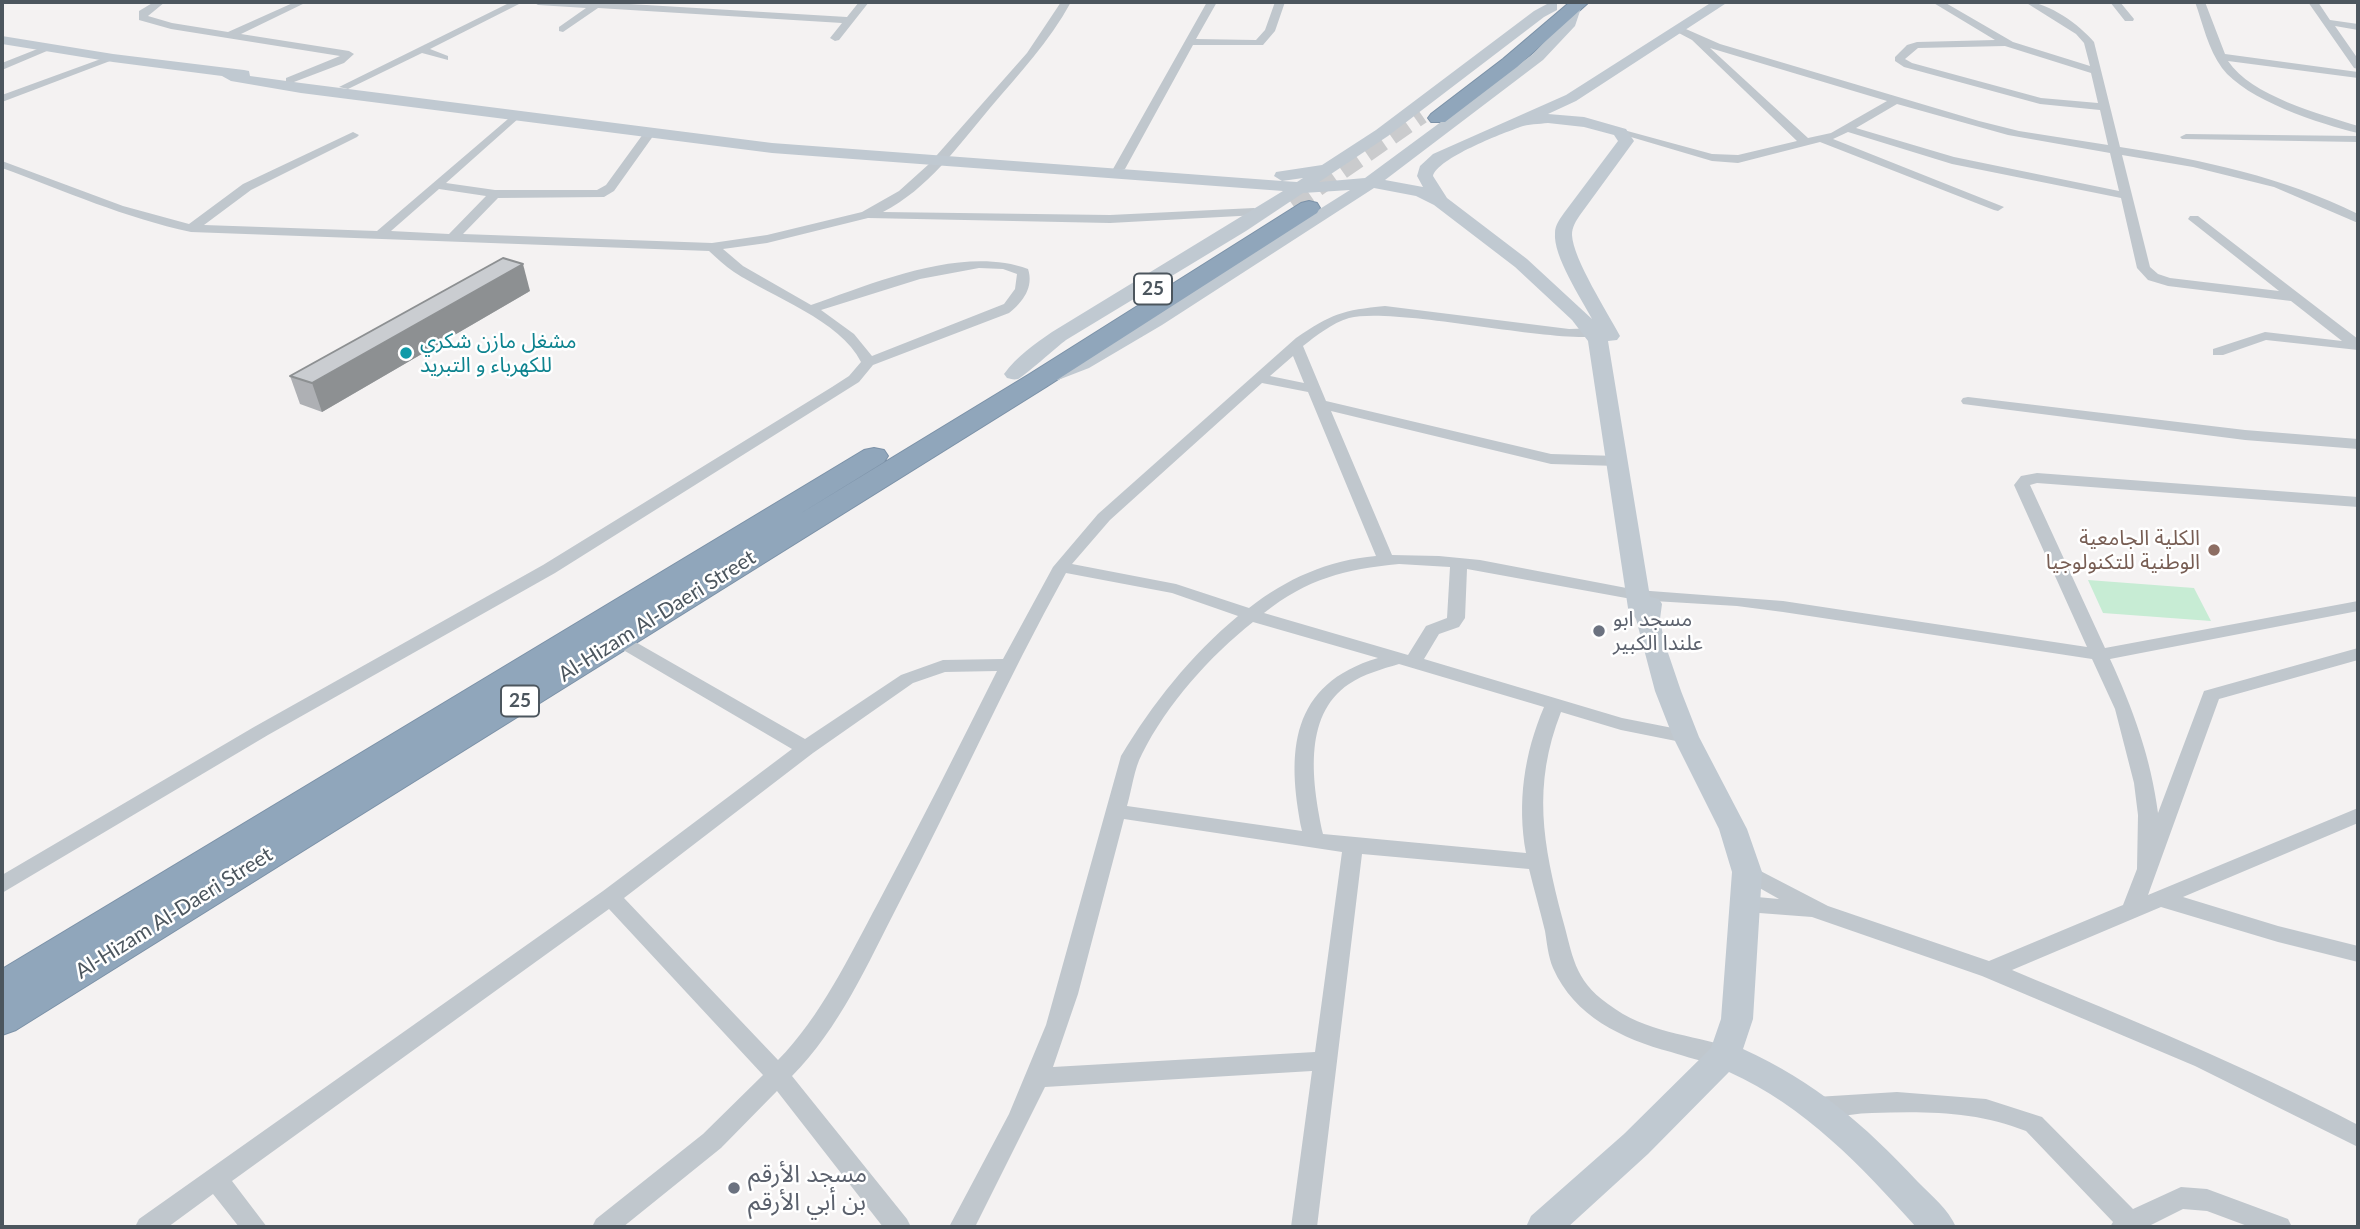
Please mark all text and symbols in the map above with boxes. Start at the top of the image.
road number: 25 [1134,274,1172,304]
place label: مشغل مازن شكري للكهرباء و التبريد [420,328,577,378]
marker: مشغل مازن شكري للكهرباء و التبريد [398,345,414,361]
place label: الكلية الجامعية الوطنية للتكنولوجيا [2046,525,2200,575]
marker: الكلية الجامعية الوطنية للتكنولوجيا [2206,542,2222,558]
street label: Al-Hizam Al-Daeri Street [554,545,760,687]
place label: مسجد ابو علندا الكبير [1613,606,1703,656]
marker: مسجد ابو علندا الكبير [1591,623,1607,639]
road number: 25 [501,686,539,716]
street label: Al-Hizam Al-Daeri Street [71,842,277,984]
place label: مسجد الأرقم بن أبي الأرقم [748,1160,867,1216]
marker: مسجد الأرقم بن أبي الأرقم [726,1180,742,1196]

